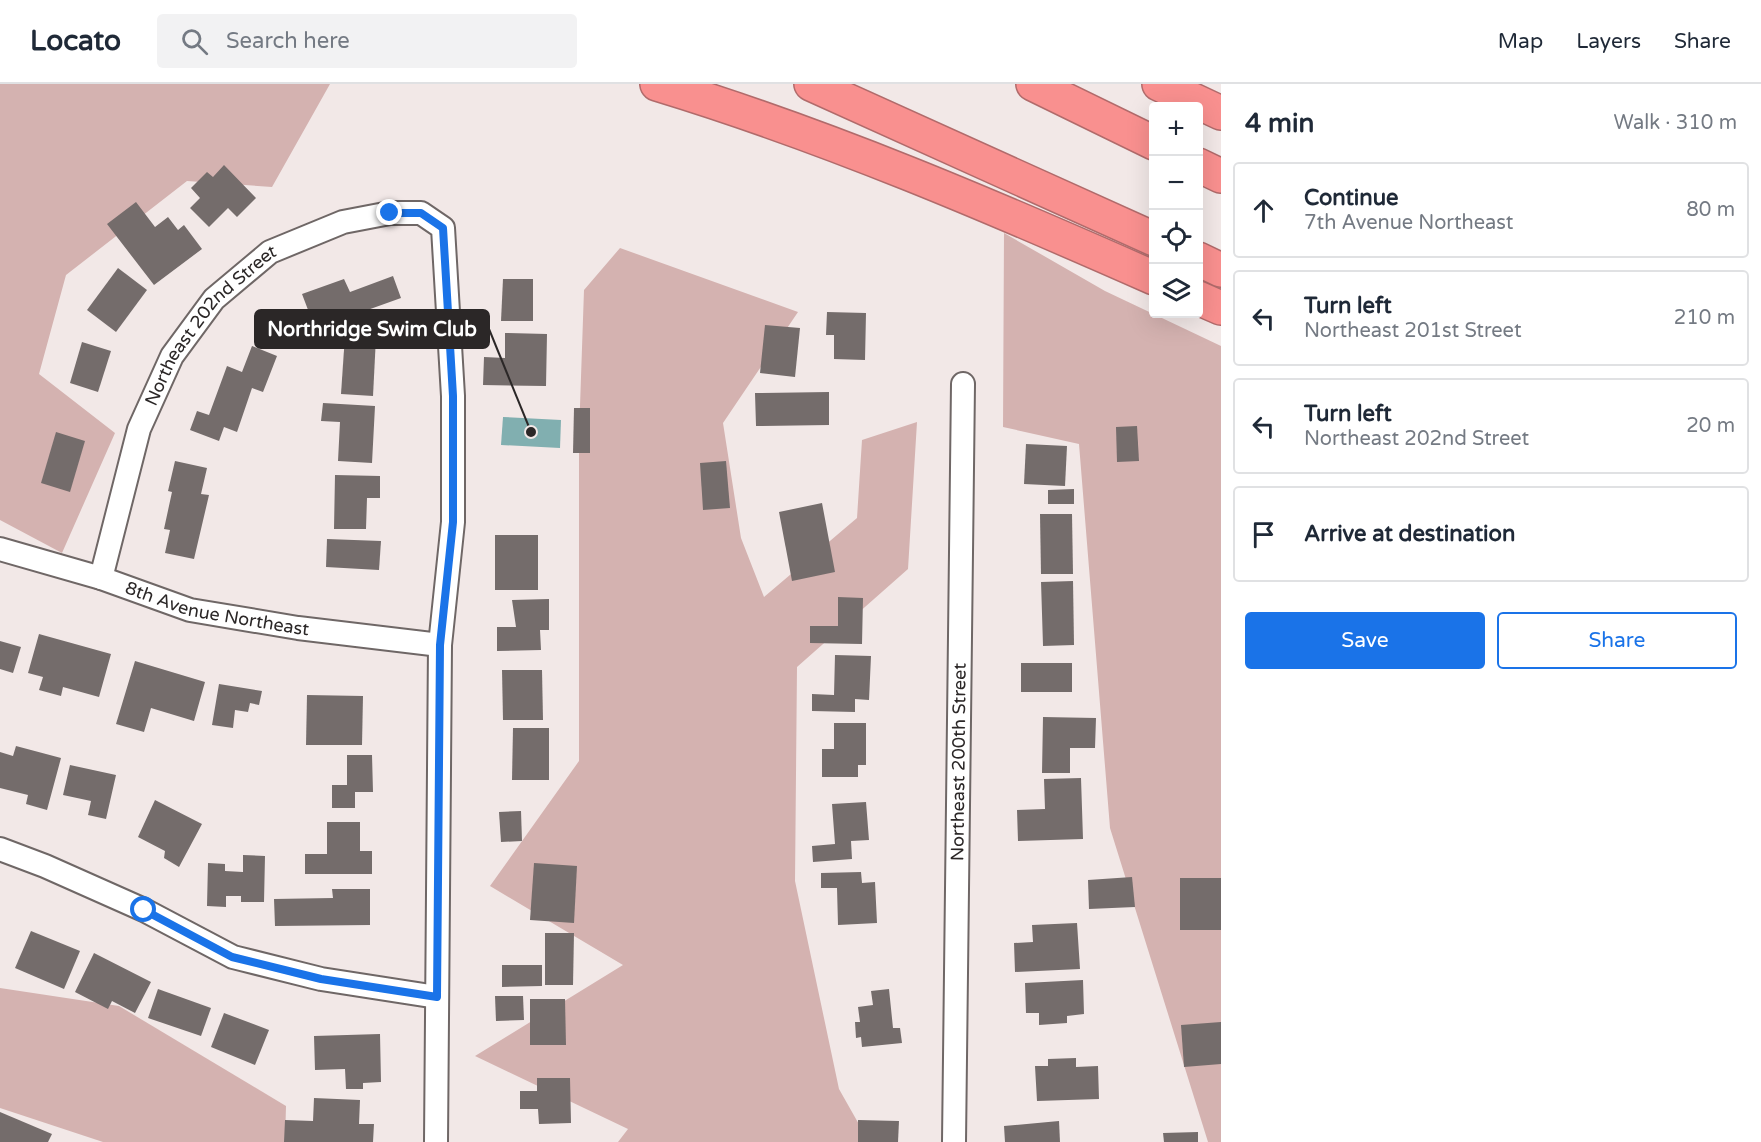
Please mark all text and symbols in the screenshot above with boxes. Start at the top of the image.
search box [157,14,577,68]
text: Locato [30,24,121,58]
icon: search [178,25,211,58]
text: Search here [226,28,350,54]
text: Map [1498,29,1543,54]
text: Layers [1576,29,1641,54]
text: Share [1674,29,1731,54]
map controls [1149,102,1203,318]
button: + [1149,102,1203,156]
text: 4 min [1245,108,1314,139]
text: Walk · 310 m [1614,111,1737,135]
button: − [1149,156,1203,210]
text: Continue [1304,185,1399,211]
icon: ahead [1247,194,1280,227]
text: 80 m [1686,198,1735,222]
route end [376,199,402,225]
button: locate [1149,210,1203,264]
text: 7th Avenue Northeast [1304,211,1514,235]
street label: Northeast 202nd Street [140,240,280,409]
button: layers [1149,264,1203,318]
text: Turn left [1304,293,1392,319]
icon: left [1247,302,1280,335]
text: 210 m [1674,306,1735,330]
callout: Northridge Swim Club [255,310,489,348]
text: Northridge Swim Club [267,318,477,342]
text: Northeast 201st Street [1304,319,1522,343]
text: Turn left [1304,401,1392,427]
icon: left [1247,410,1280,443]
text: 20 m [1686,414,1735,438]
text: Northeast 202nd Street [1304,427,1529,451]
icon: arrive [1247,518,1280,551]
text: Arrive at destination [1304,521,1515,547]
street label: 8th Avenue Northeast [122,577,311,640]
button: Save [1245,612,1485,669]
button: Share [1497,612,1737,669]
street label: Northeast 200th Street [946,663,971,861]
route start [130,896,156,922]

